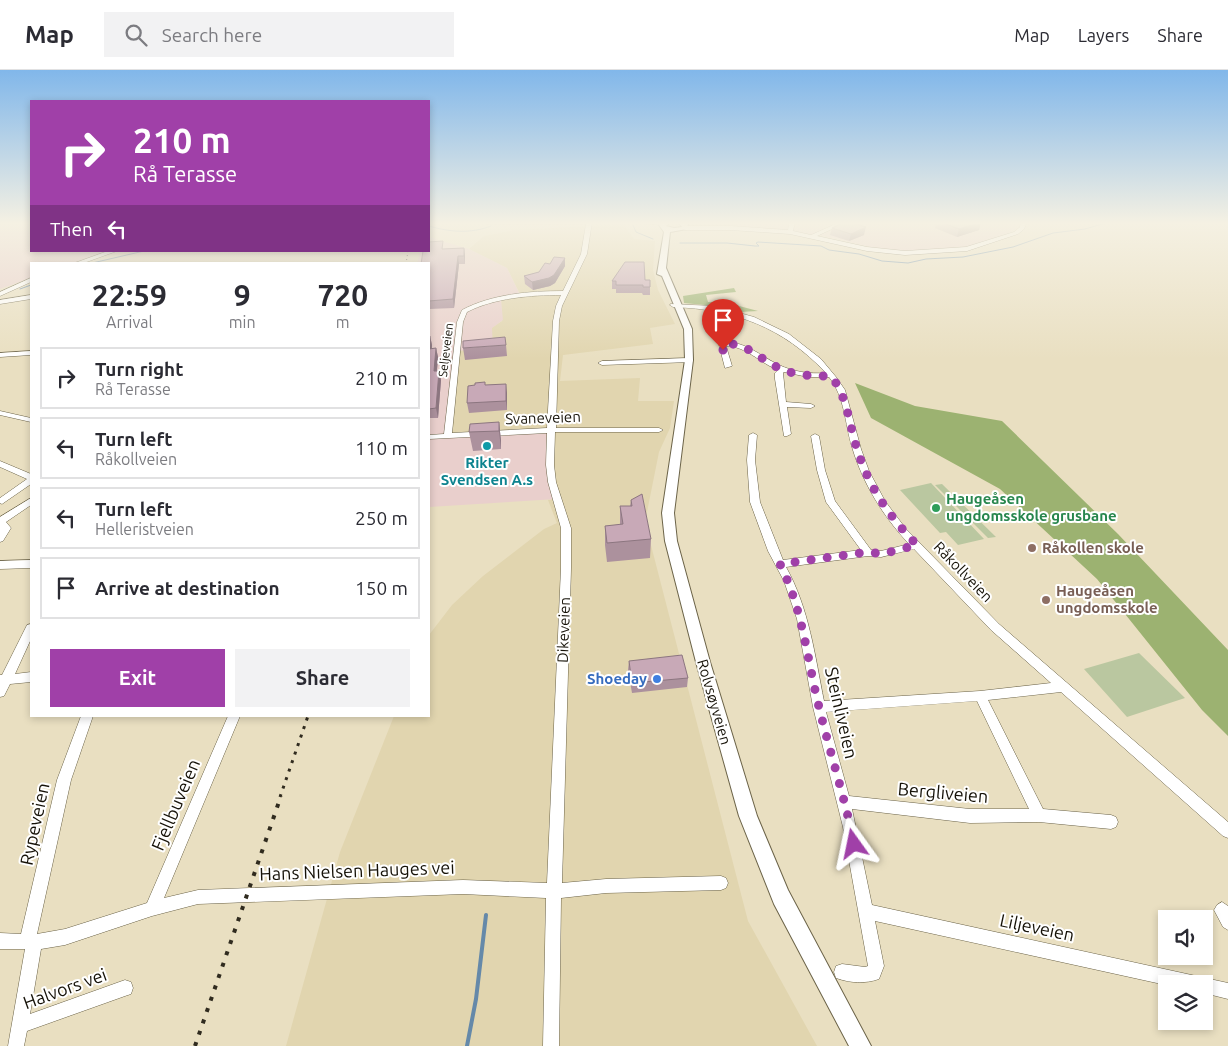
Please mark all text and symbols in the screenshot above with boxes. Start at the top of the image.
search box [104,12,454,57]
text: Map [25,21,74,48]
icon: search [122,21,150,49]
text: Search here [162,24,262,46]
text: Map [1014,25,1050,45]
text: Layers [1078,25,1129,45]
text: Share [1157,25,1203,45]
icon: right [50,120,115,185]
text: 210 m [133,120,231,160]
text: Rå Terasse [133,161,237,186]
icon: left [103,215,131,243]
text: Then [50,218,93,240]
text: 22:59 [92,278,167,312]
text: 9 [234,278,251,312]
text: 720 [317,278,368,312]
pin [702,299,744,350]
icon: arrive [709,306,737,334]
text: Arrival [106,313,153,331]
text: min [229,313,256,331]
text: m [336,313,350,331]
street label: Seljeveien [436,322,455,378]
text: Turn right [95,358,183,380]
icon: right [52,364,80,392]
text: 210 m [355,367,408,389]
text: Rå Terasse [95,380,171,398]
street label: Svaneveien [505,408,581,427]
text: Turn left [95,428,173,450]
icon: left [52,434,80,462]
text: 110 m [355,437,408,459]
marker: Rikter Svendsen A.s [481,440,493,452]
text: Råkollveien [95,450,177,468]
place label: Rikter Svendsen A.s [441,454,533,488]
place label: Haugeåsen ungdomsskole grusbane [946,490,1117,524]
text: Turn left [95,498,173,520]
marker: Haugeåsen ungdomsskole grusbane [930,502,942,514]
icon: left [52,504,80,532]
text: 250 m [355,507,408,529]
text: Helleristveien [95,520,194,538]
street label: Råkollveien [931,538,996,605]
place label: Råkollen skole [1042,539,1144,556]
marker: Råkollen skole [1026,542,1038,554]
icon: arrive [52,574,80,602]
text: Arrive at destination [95,577,280,599]
text: 150 m [355,577,408,599]
place label: Haugeåsen ungdomsskole [1056,582,1158,616]
marker: Haugeåsen ungdomsskole [1040,594,1052,606]
street label: Dikeveien [554,597,573,663]
button: Exit [50,649,225,707]
button: Share [235,649,410,707]
street label: Rolvsøyveien [694,657,735,747]
street label: Steinliveien [822,665,862,761]
place label: Shoeday [587,670,647,687]
marker: Shoeday [651,673,663,685]
street label: Fjellbuveien [147,756,203,853]
street label: Bergliveien [897,778,989,806]
street label: Rypeveien [16,781,52,867]
position arrow [827,817,879,869]
street label: Hans Nielsen Hauges vei [259,857,455,883]
street label: Liljeveien [998,909,1076,945]
map controls [1158,910,1213,1030]
button: sound [1158,910,1213,965]
street label: Halvors vei [20,964,109,1012]
button: layers [1158,975,1213,1030]

